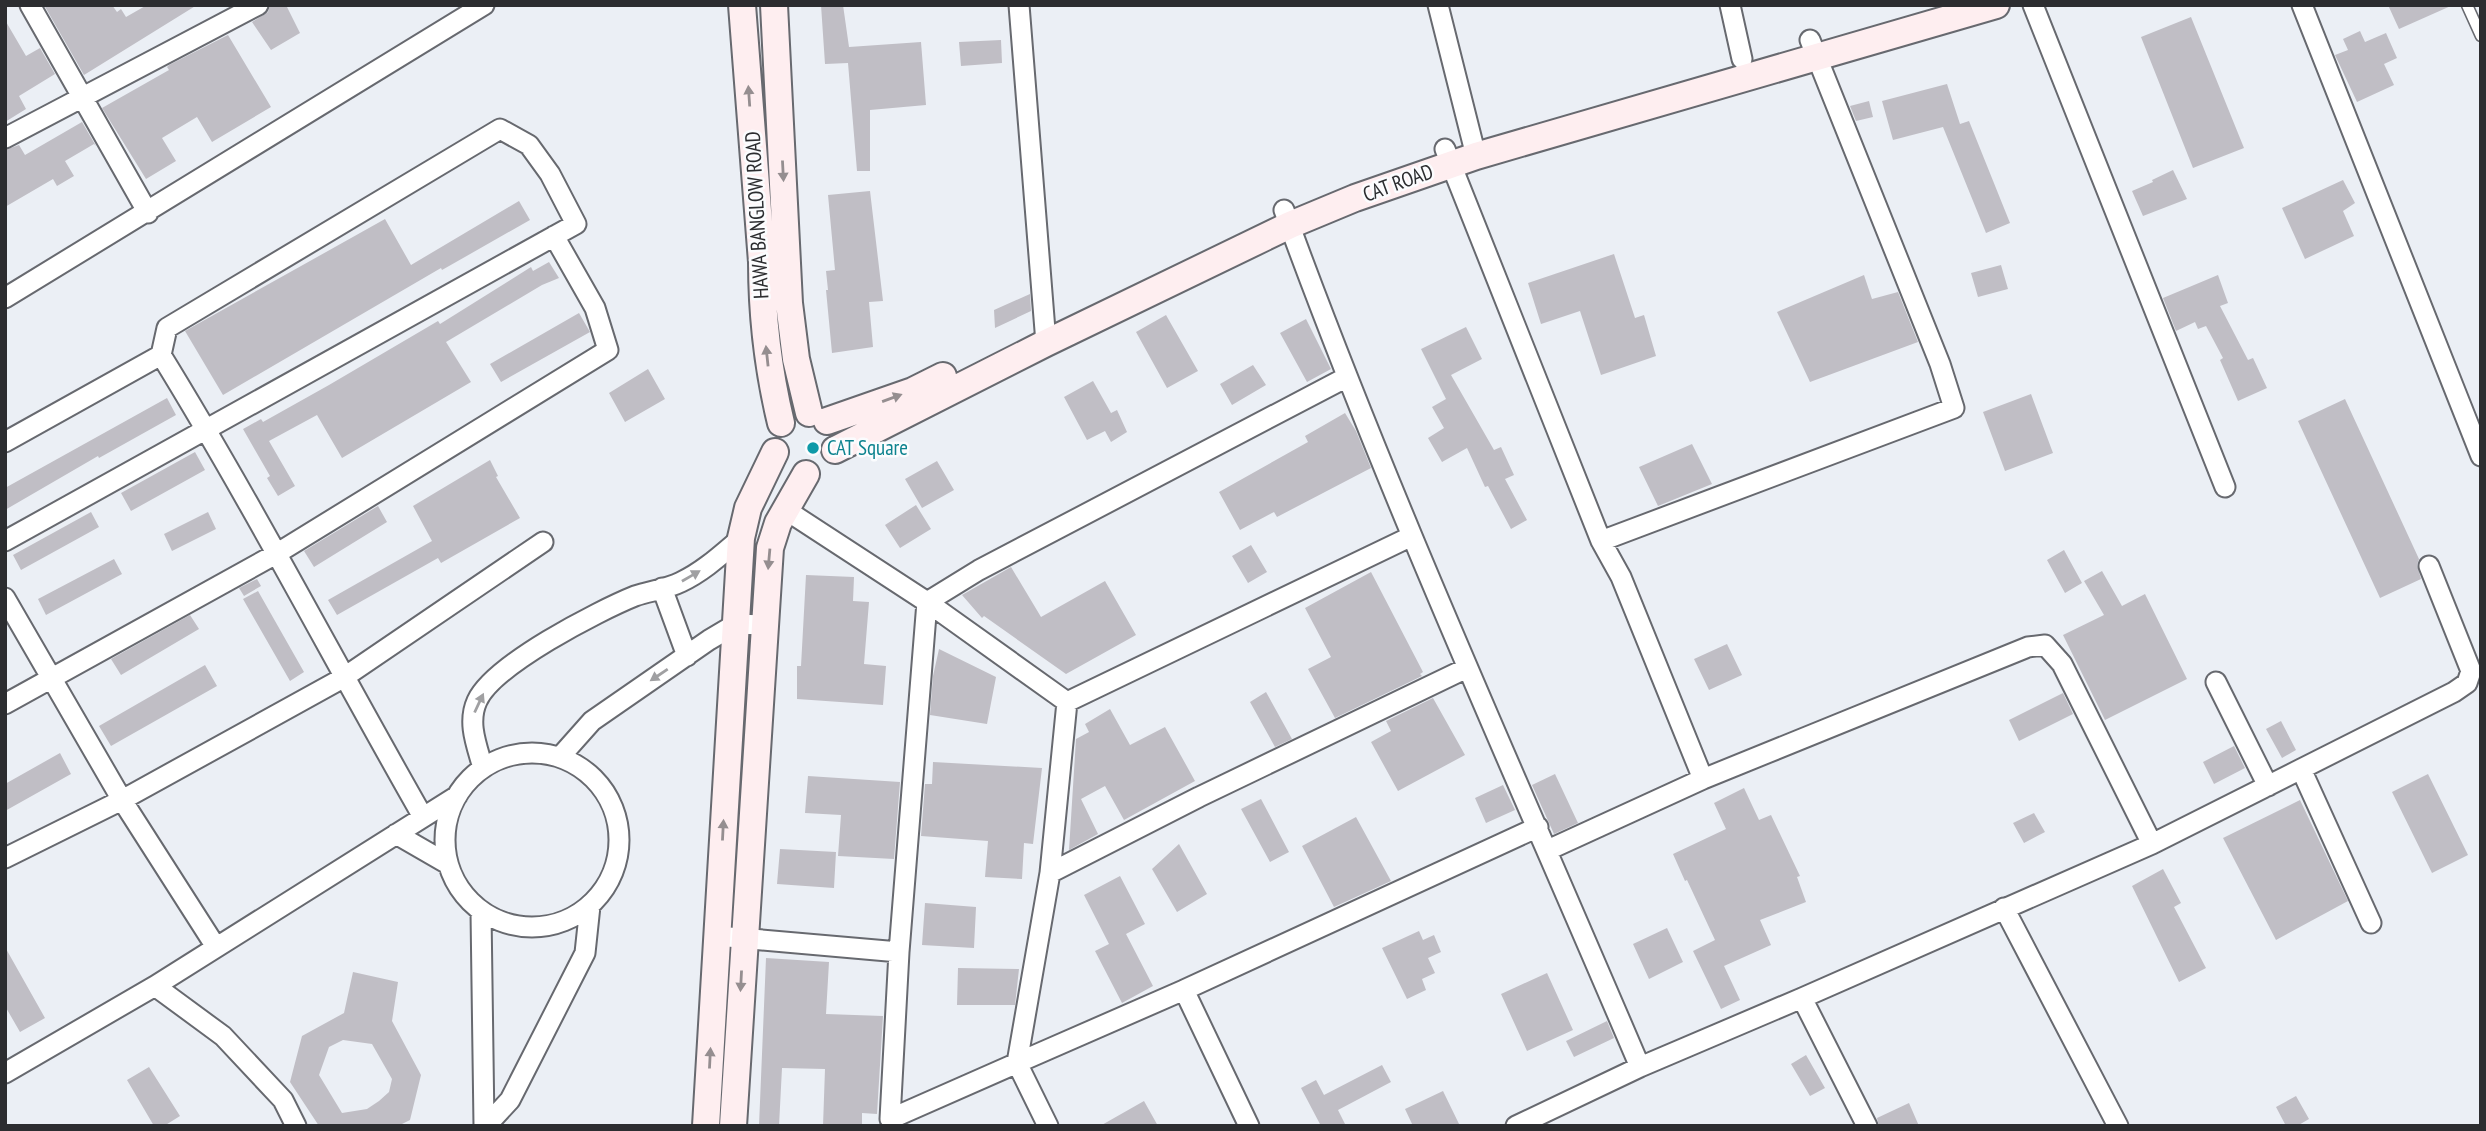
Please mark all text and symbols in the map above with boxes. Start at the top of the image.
one-way arrow [743,85,754,107]
street label: HAWA BANGLOW ROAD [739,131,774,300]
street label: CAT ROAD [1359,157,1437,208]
one-way arrow [777,160,788,182]
one-way arrow [761,345,772,367]
one-way arrow [881,393,902,404]
place label: CAT Square [827,434,908,461]
marker: CAT Square [805,440,821,456]
one-way arrow [763,548,774,570]
one-way arrow [681,570,700,582]
one-way arrow [649,668,669,681]
one-way arrow [473,692,485,713]
one-way arrow [718,819,729,841]
one-way arrow [736,970,747,992]
one-way arrow [705,1046,716,1068]

